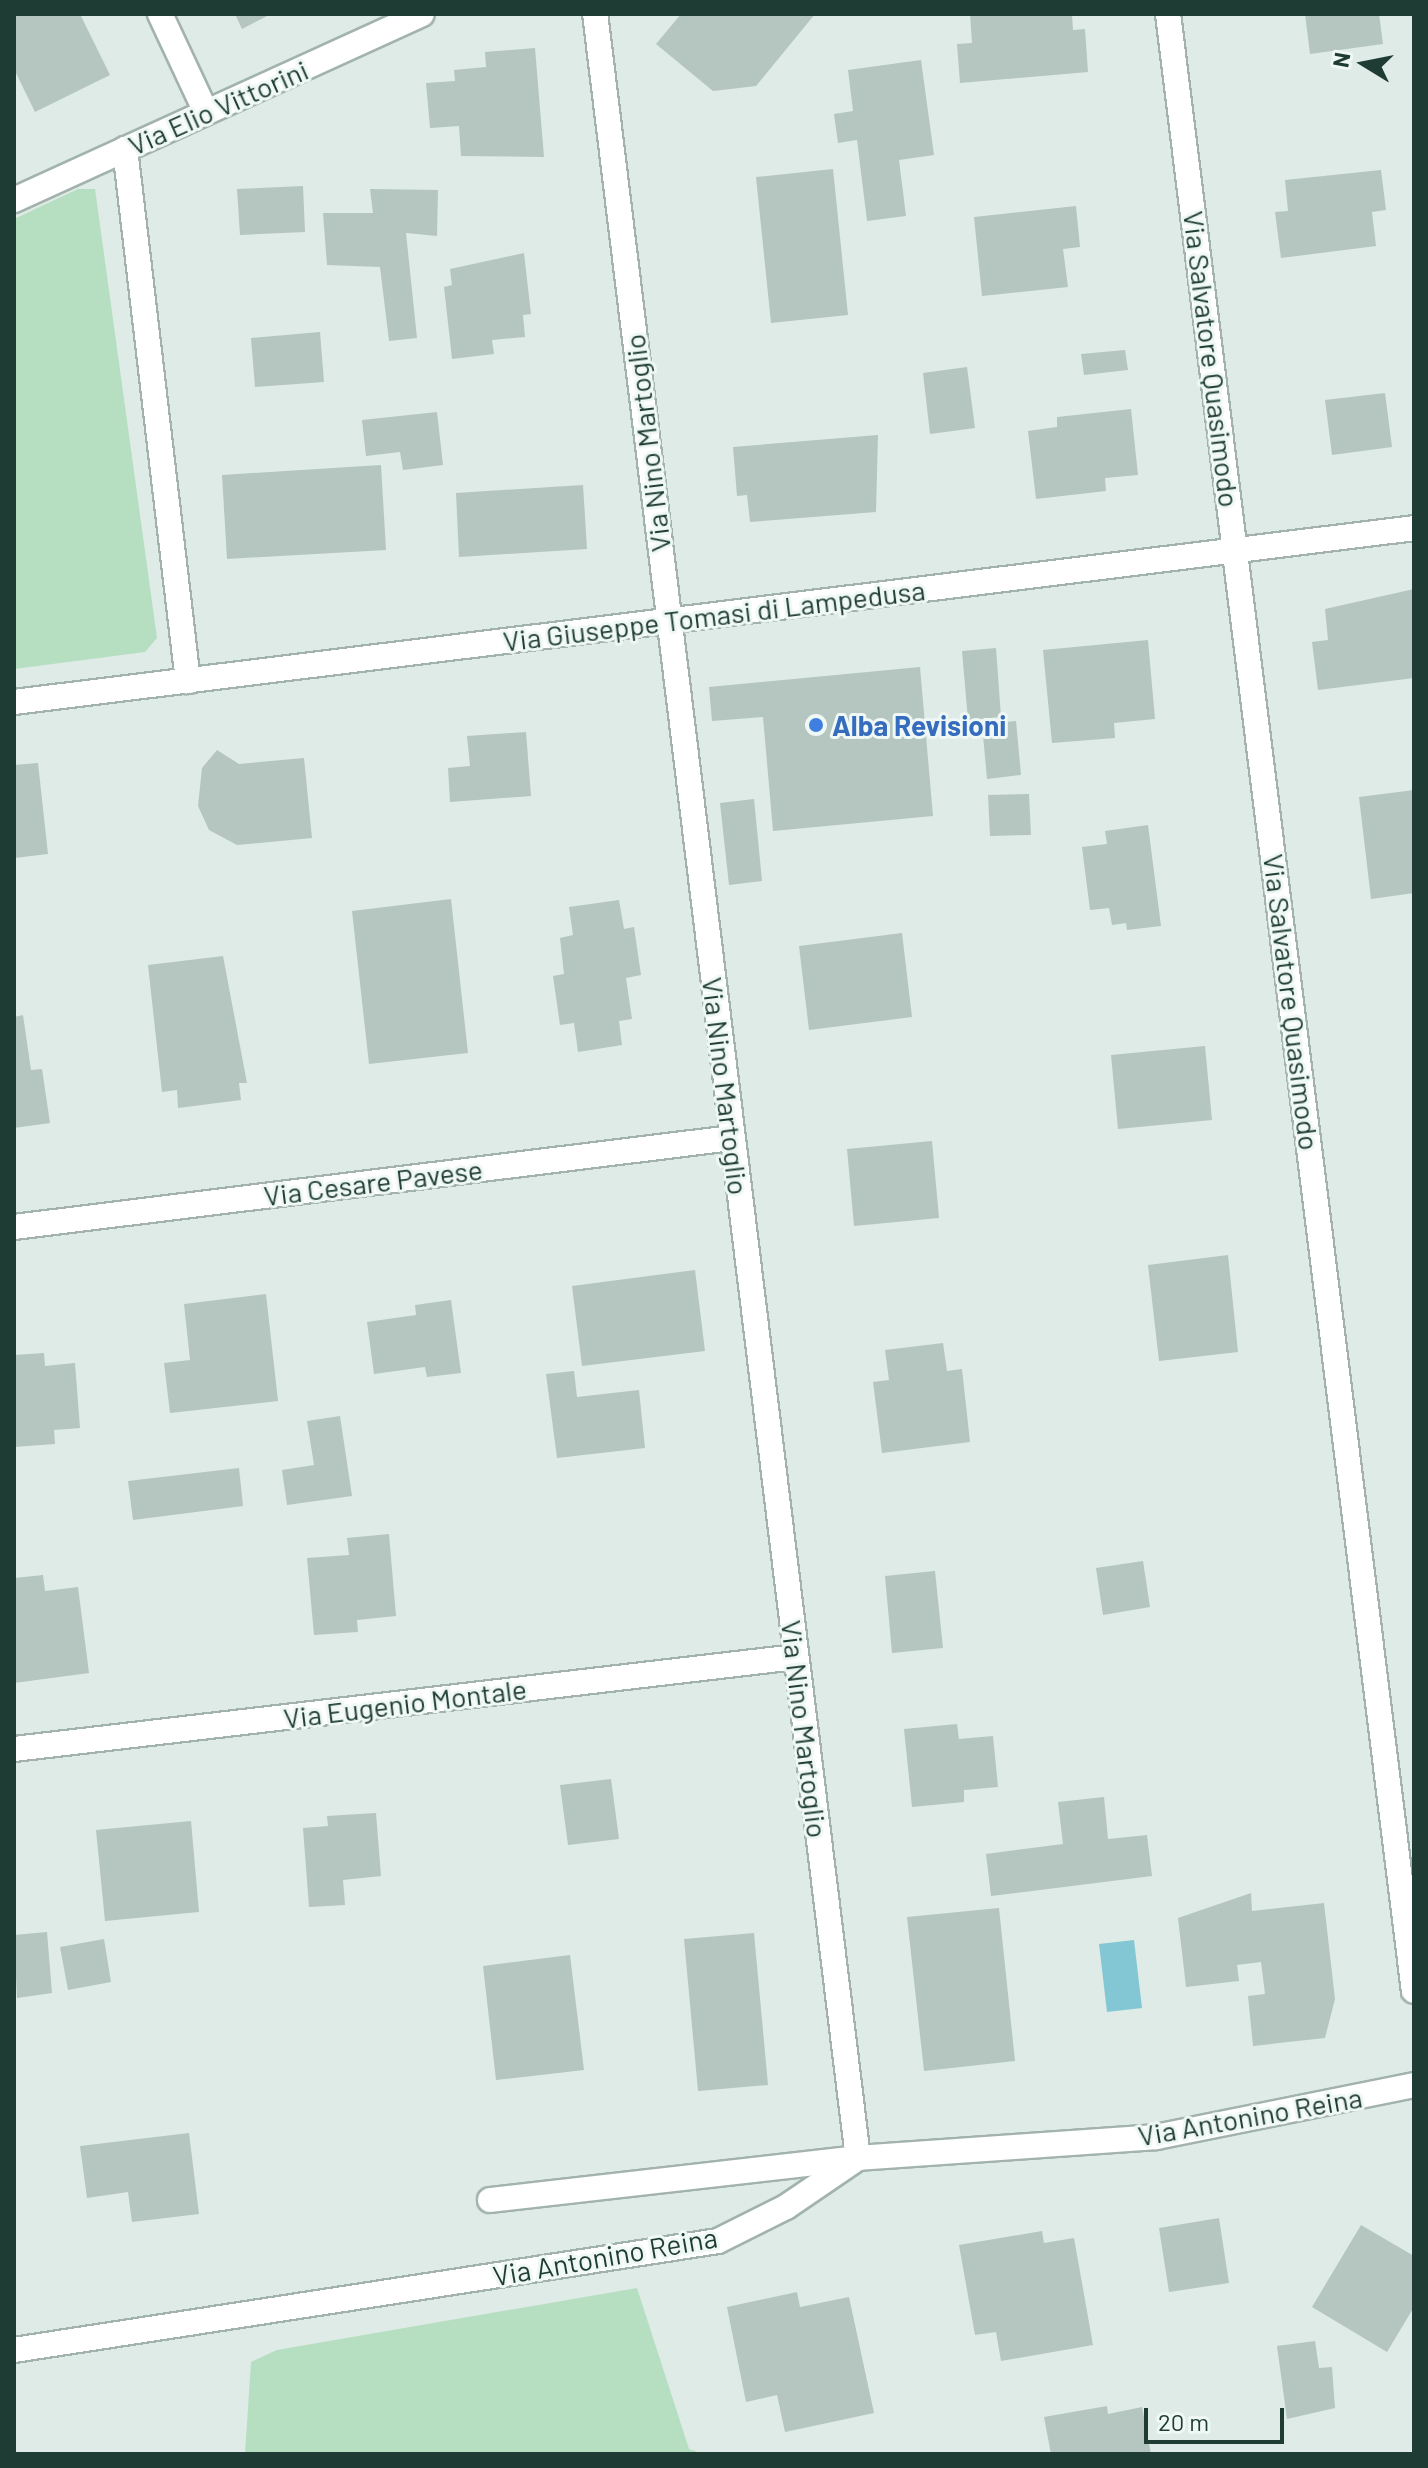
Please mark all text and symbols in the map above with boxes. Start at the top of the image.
north arrow [1324,24,1404,104]
text: N [1326,50,1354,69]
street label: Via Elio Vittorini [123,52,313,162]
street label: Via Salvatore Quasimodo [1177,209,1247,509]
street label: Via Nino Martoglio [617,332,677,554]
street label: Via Giuseppe Tomasi di Lampedusa [501,572,927,658]
place label: Alba Revisioni [832,708,1006,742]
marker: Alba Revisioni [807,716,825,734]
street label: Via Salvatore Quasimodo [1257,852,1327,1152]
street label: Via Nino Martoglio [696,975,756,1197]
street label: Via Cesare Pavese [262,1152,484,1212]
street label: Via Nino Martoglio [775,1618,835,1840]
street label: Via Eugenio Montale [282,1671,528,1735]
street label: Via Antonino Reina [1135,2080,1365,2152]
street label: Via Antonino Reina [490,2220,720,2292]
scale bar [1148,2392,1288,2442]
text: 20 m [1158,2407,1209,2436]

